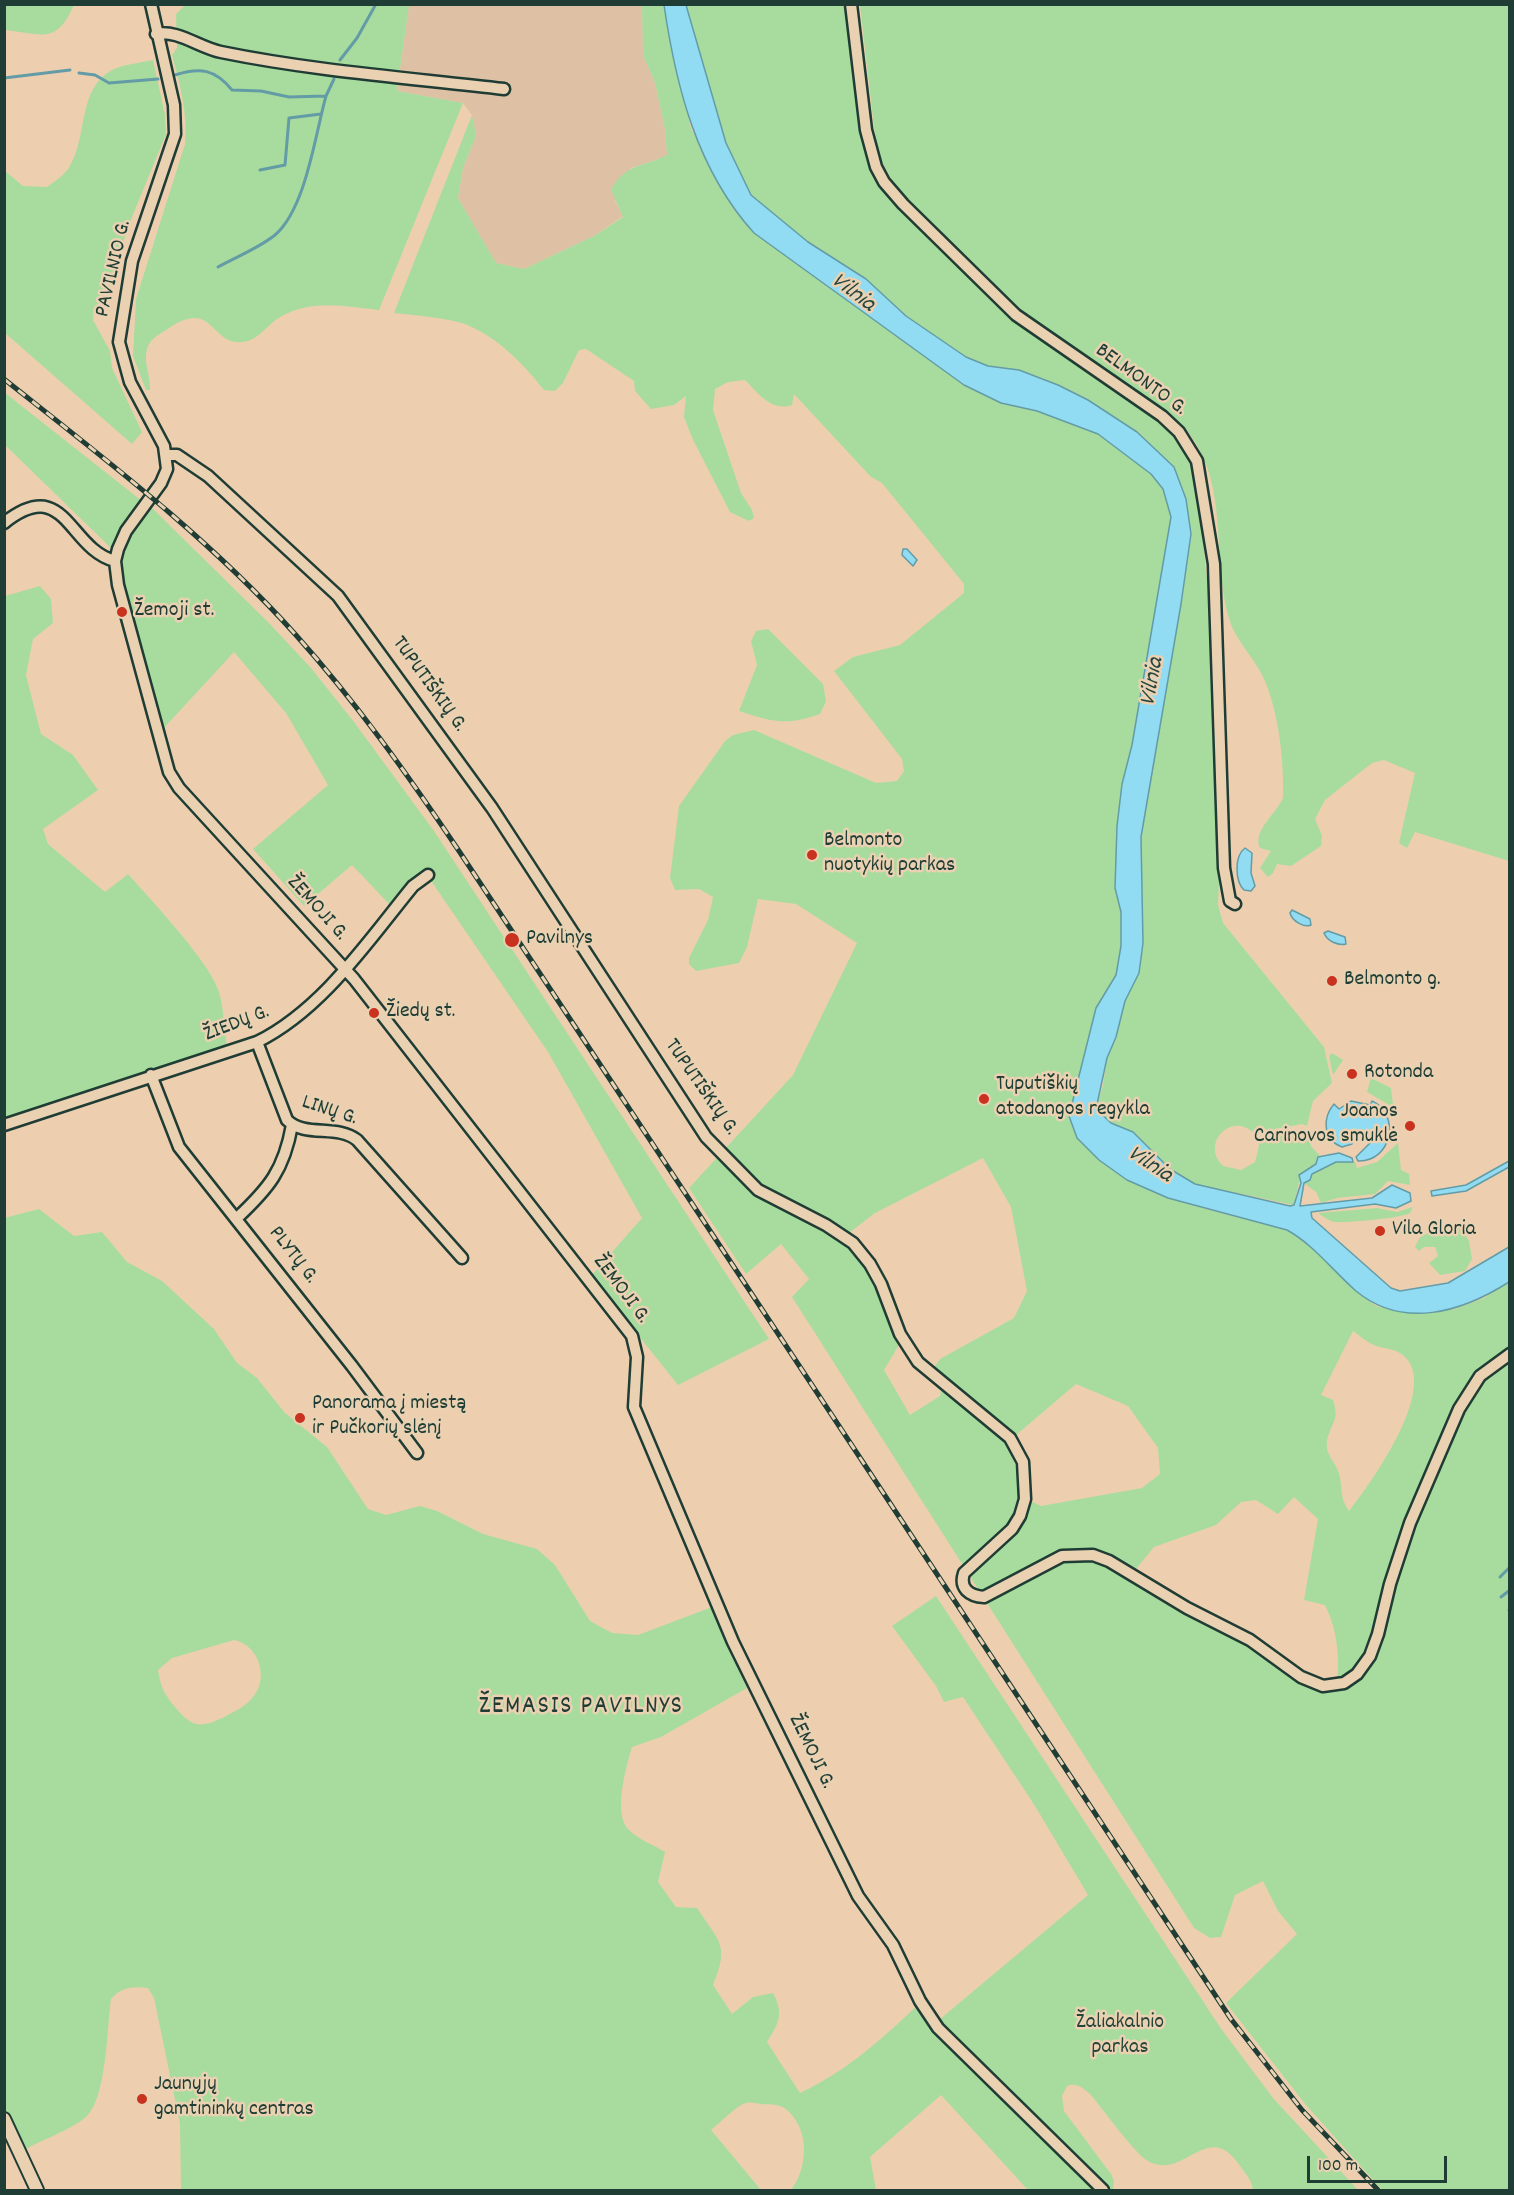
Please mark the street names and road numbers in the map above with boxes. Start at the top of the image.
street label: PAVILNIO G. [91,218,139,320]
street label: BELMONTO G. [1089,339,1191,423]
street label: TUPUTIŠKIŲ G. [384,632,472,738]
street label: ŽEMOJI G. [279,870,353,948]
street label: ŽIEDŲ G. [200,1000,274,1050]
street label: TUPUTIŠKIŲ G. [657,1035,743,1141]
street label: LINŲ G. [298,1091,360,1133]
street label: PLYTŲ G. [261,1222,323,1290]
street label: ŽEMOJI G. [585,1250,655,1330]
street label: ŽEMOJI G. [781,1710,839,1794]

